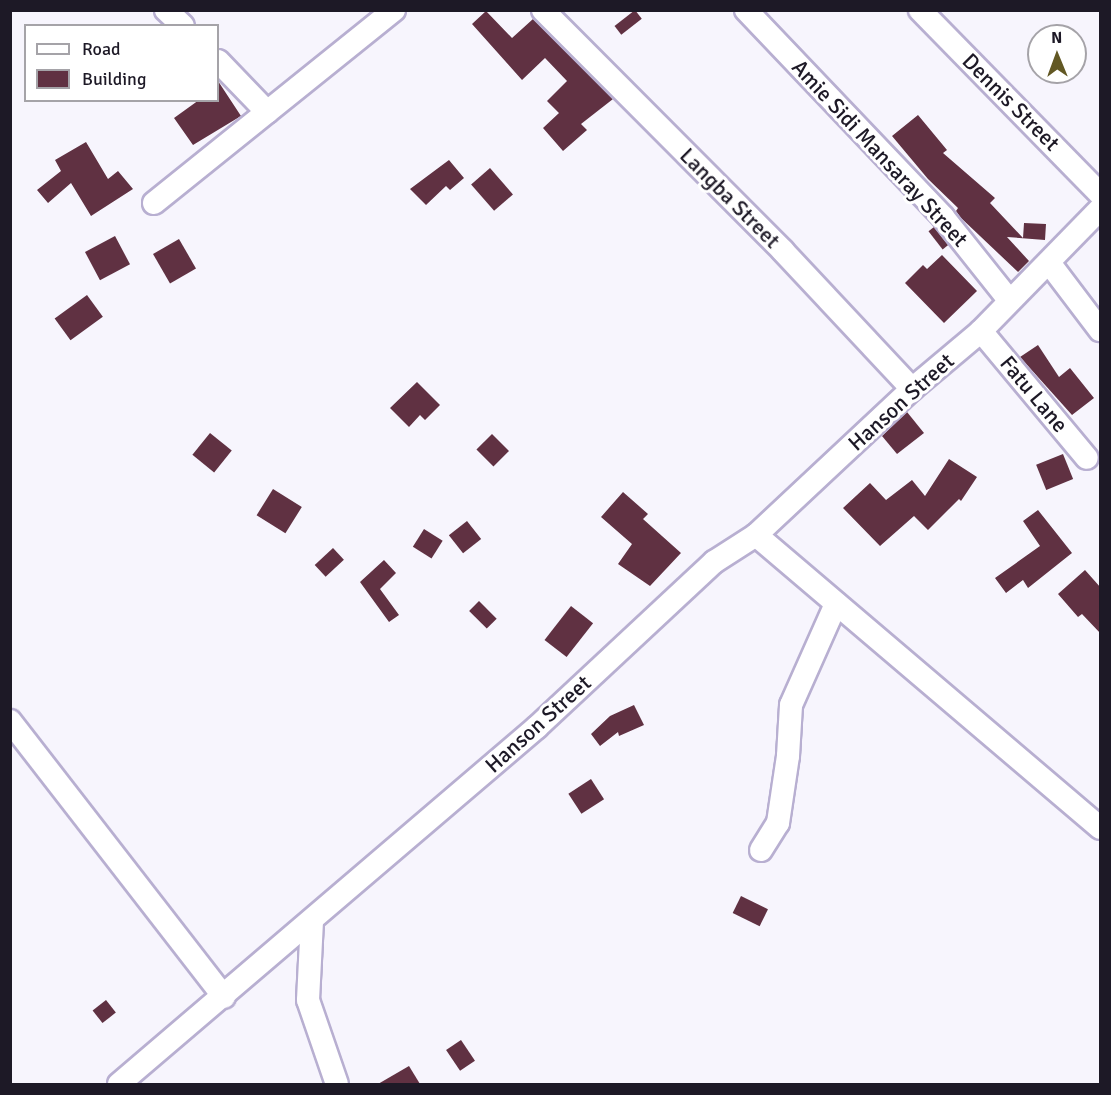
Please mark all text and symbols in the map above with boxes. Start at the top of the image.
legend [24,24,219,102]
north arrow [1027,24,1087,84]
text: N [1051,28,1062,48]
text: Road [82,38,121,60]
street label: Dennis Street [957,48,1065,156]
street label: Amie Sidi Mansaray Street [786,54,974,252]
text: Building [82,68,146,90]
street label: Langba Street [674,142,786,254]
street label: Hanson Street [843,348,959,456]
street label: Fatu Lane [994,350,1074,438]
street label: Hanson Street [480,670,596,778]

